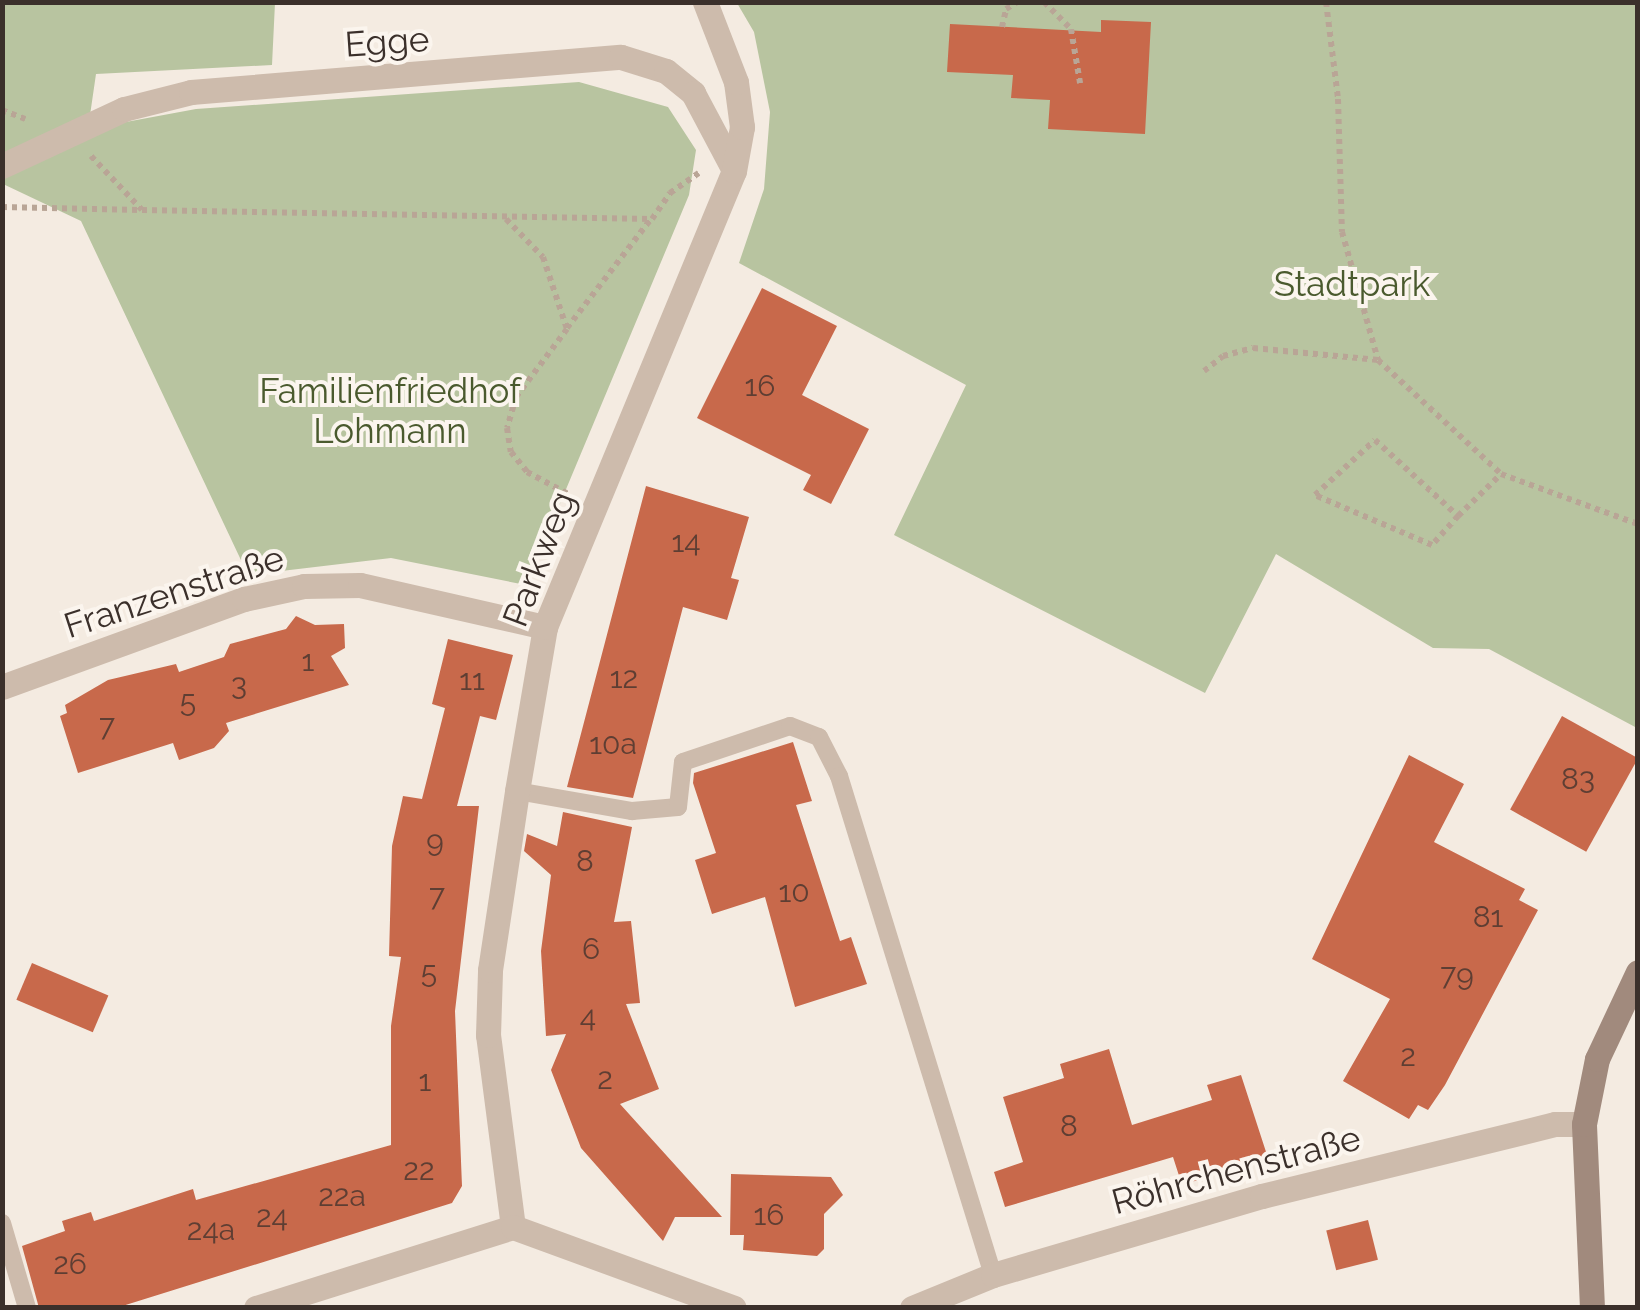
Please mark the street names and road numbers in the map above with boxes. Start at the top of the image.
street label: Egge [343,18,431,66]
street label: Parkweg [494,485,584,633]
street label: Franzenstraße [59,537,289,647]
street label: Röhrchenstraße [1107,1117,1365,1223]

